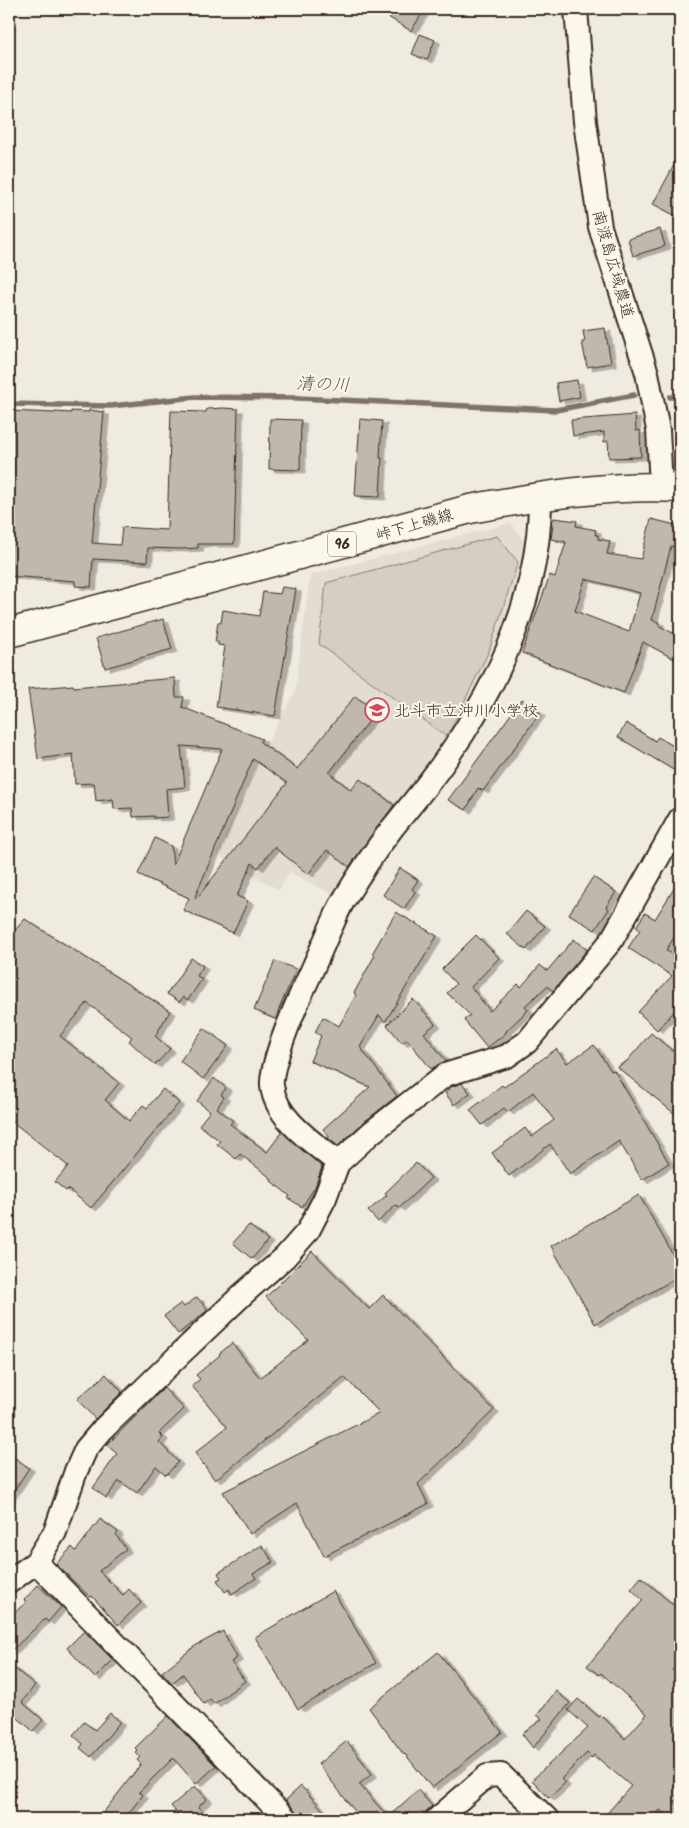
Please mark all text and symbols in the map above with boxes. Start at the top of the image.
street label: 南渡島広域農道 [585,207,640,322]
water label: 清の川 [295,370,350,401]
street label: 峠下上磯線 [373,502,456,548]
road number: 96 [328,532,356,556]
school or university icon: 北斗市立沖川小学校 [364,697,390,723]
place label: 北斗市立沖川小学校 [394,699,538,724]

